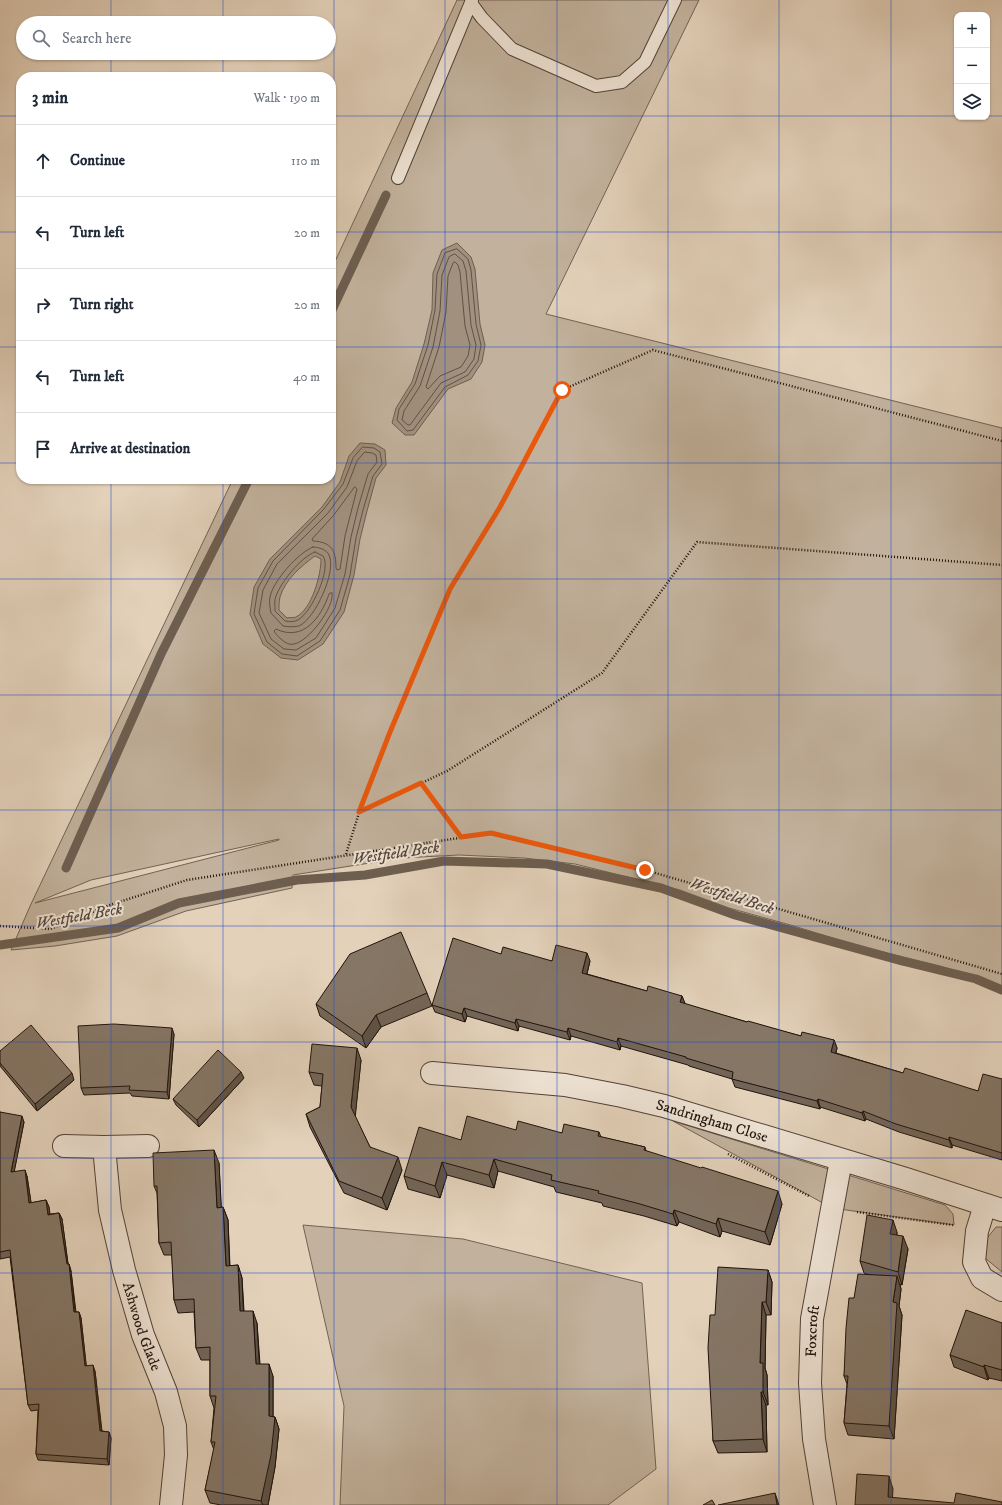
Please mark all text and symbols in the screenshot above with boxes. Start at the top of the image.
map controls [954,12,990,120]
button: + [954,12,990,48]
search box [16,16,336,60]
icon: search [30,27,52,49]
text: Search here [62,29,131,48]
button: − [954,48,990,84]
button: layers [954,84,990,120]
text: 3 min [32,87,68,109]
text: Walk · 190 m [254,90,320,106]
icon: ahead [32,150,54,172]
text: Continue [70,151,125,170]
text: 110 m [291,153,320,169]
icon: left [32,222,54,244]
text: Turn left [70,223,124,242]
text: 20 m [294,225,320,241]
icon: right [32,294,54,316]
text: Turn right [70,295,133,314]
text: 20 m [294,297,320,313]
icon: left [32,366,54,388]
text: Turn left [70,367,124,386]
text: 40 m [293,369,320,385]
route start [553,381,571,399]
icon: arrive [32,438,54,460]
text: Arrive at destination [70,439,190,458]
water label: Westfield Beck [351,837,441,869]
route end [636,861,654,879]
water label: Westfield Beck [687,873,777,919]
water label: Westfield Beck [34,899,124,933]
street label: Sandringham Close [654,1095,770,1146]
street label: Ashwood Glade [119,1280,166,1373]
street label: Foxcroft [801,1303,824,1357]

